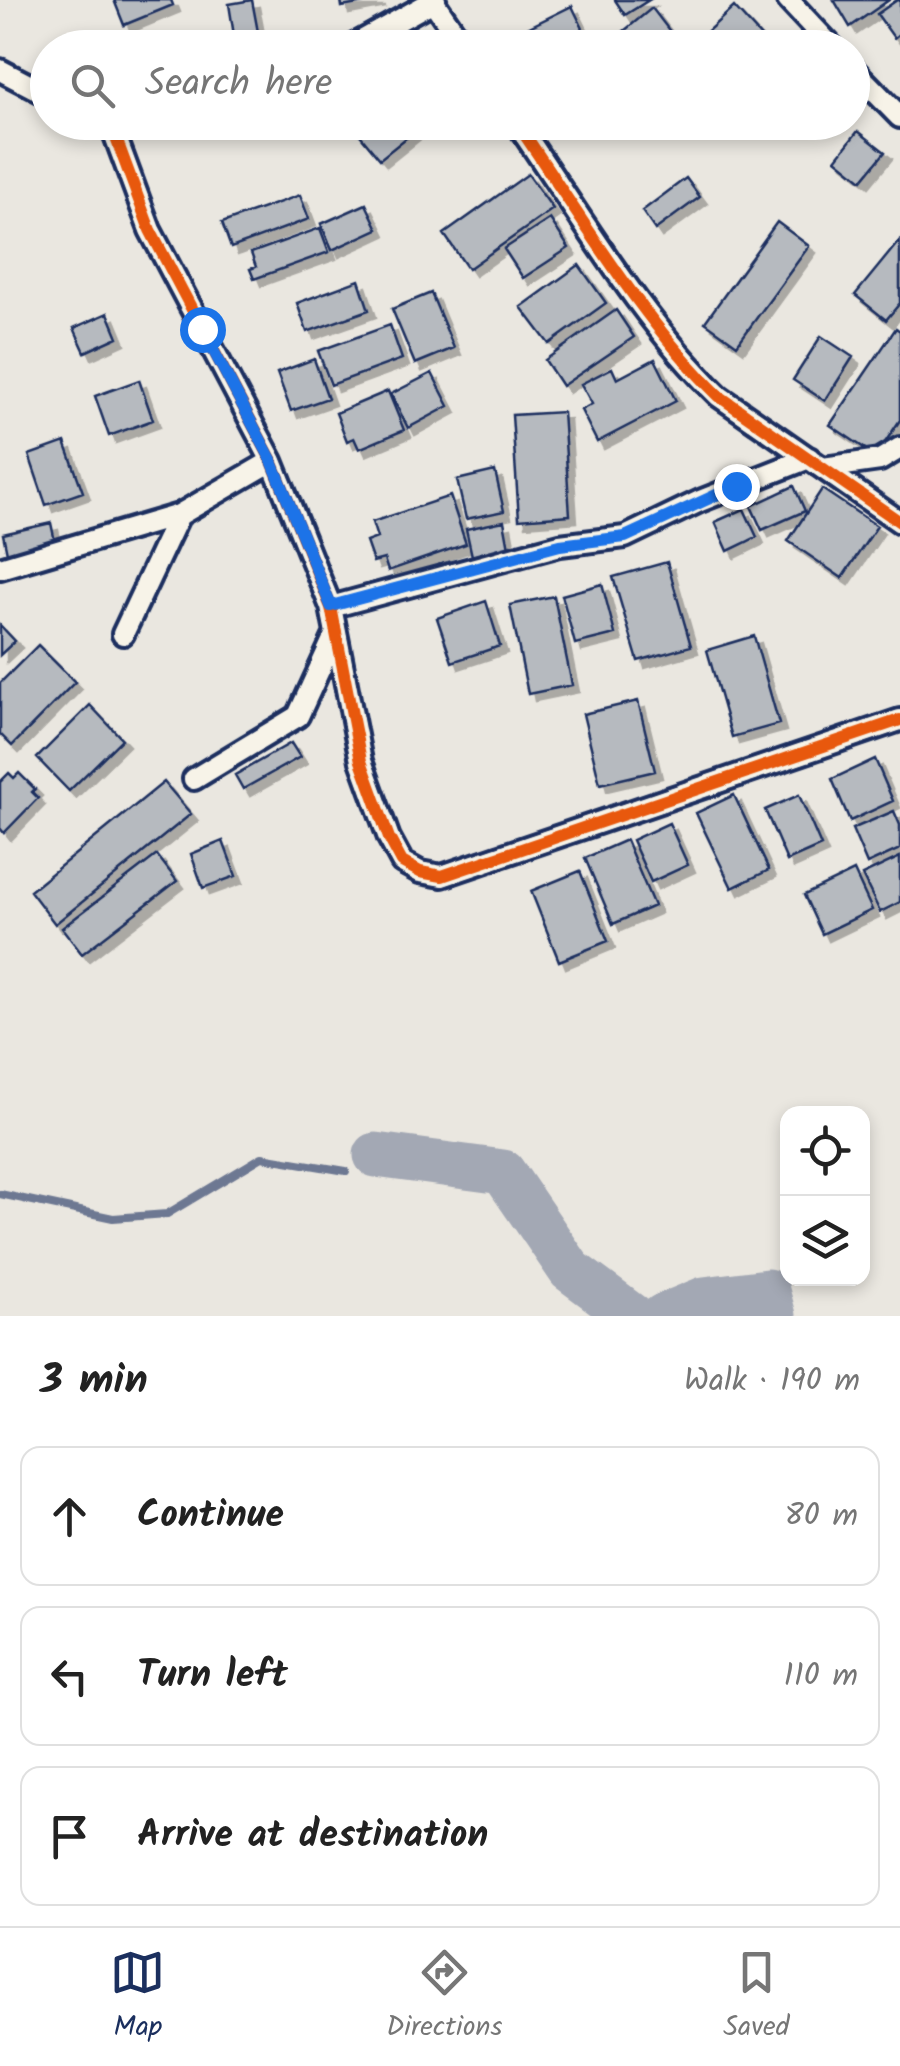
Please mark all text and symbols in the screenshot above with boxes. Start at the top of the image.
search box [30,30,870,140]
text: Search here [145,55,332,115]
icon: search [65,58,120,113]
route start [180,307,226,353]
route end [714,464,760,510]
map controls [780,1106,870,1286]
button: locate [780,1106,870,1196]
button: layers [780,1196,870,1286]
text: 3 min [40,1348,148,1415]
text: Walk · 190 m [684,1356,860,1407]
text: Continue [137,1486,284,1546]
icon: ahead [42,1489,97,1544]
text: 80 m [784,1491,858,1542]
text: Turn left [137,1646,288,1706]
icon: left [42,1649,97,1704]
text: 110 m [784,1651,858,1702]
text: Arrive at destination [137,1806,488,1866]
icon: arrive [42,1809,97,1864]
tab: Map [110,1945,165,2050]
tab: Directions [386,1945,502,2050]
tab: Saved [723,1945,790,2050]

